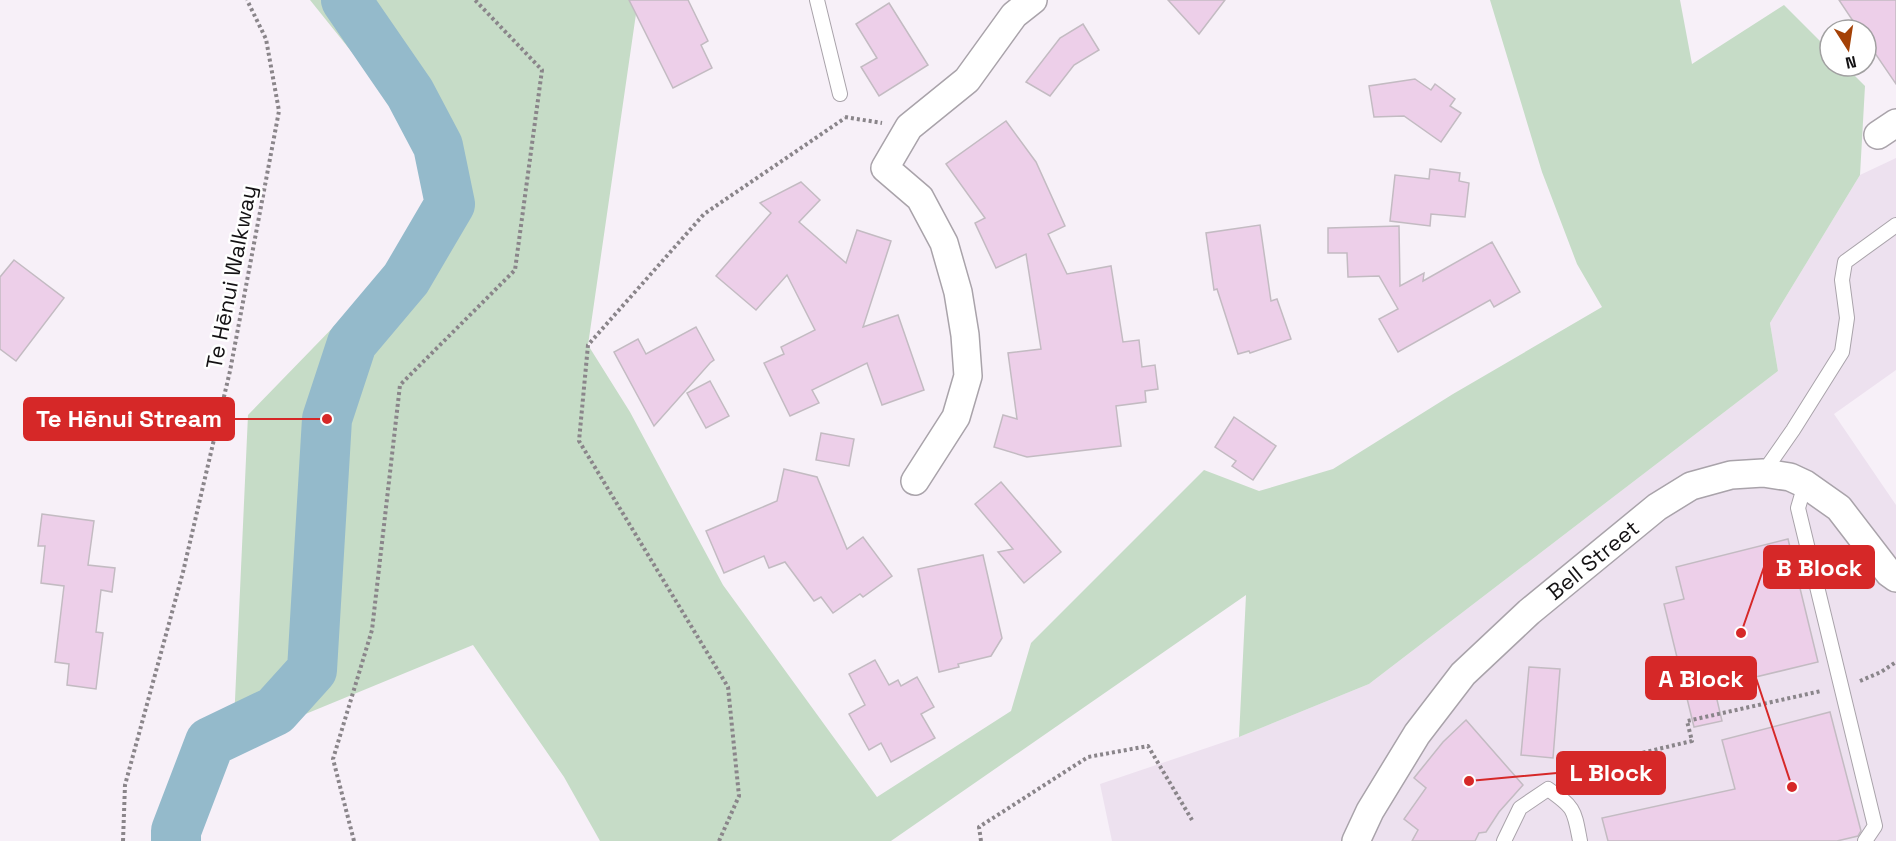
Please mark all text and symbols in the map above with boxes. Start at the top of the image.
north arrow [1818,18,1878,78]
text: N [1844,51,1858,74]
street label: Te Hēnui Walkway [199,183,263,371]
callout: Te Hēnui Stream [24,398,234,440]
text: Te Hēnui Stream [36,403,222,434]
street label: Bell Street [1541,514,1645,606]
callout: B Block [1764,546,1874,588]
text: B Block [1776,552,1863,583]
callout: A Block [1646,657,1756,699]
text: A Block [1658,663,1744,694]
callout: L Block [1557,752,1665,794]
text: L Block [1570,757,1653,788]

